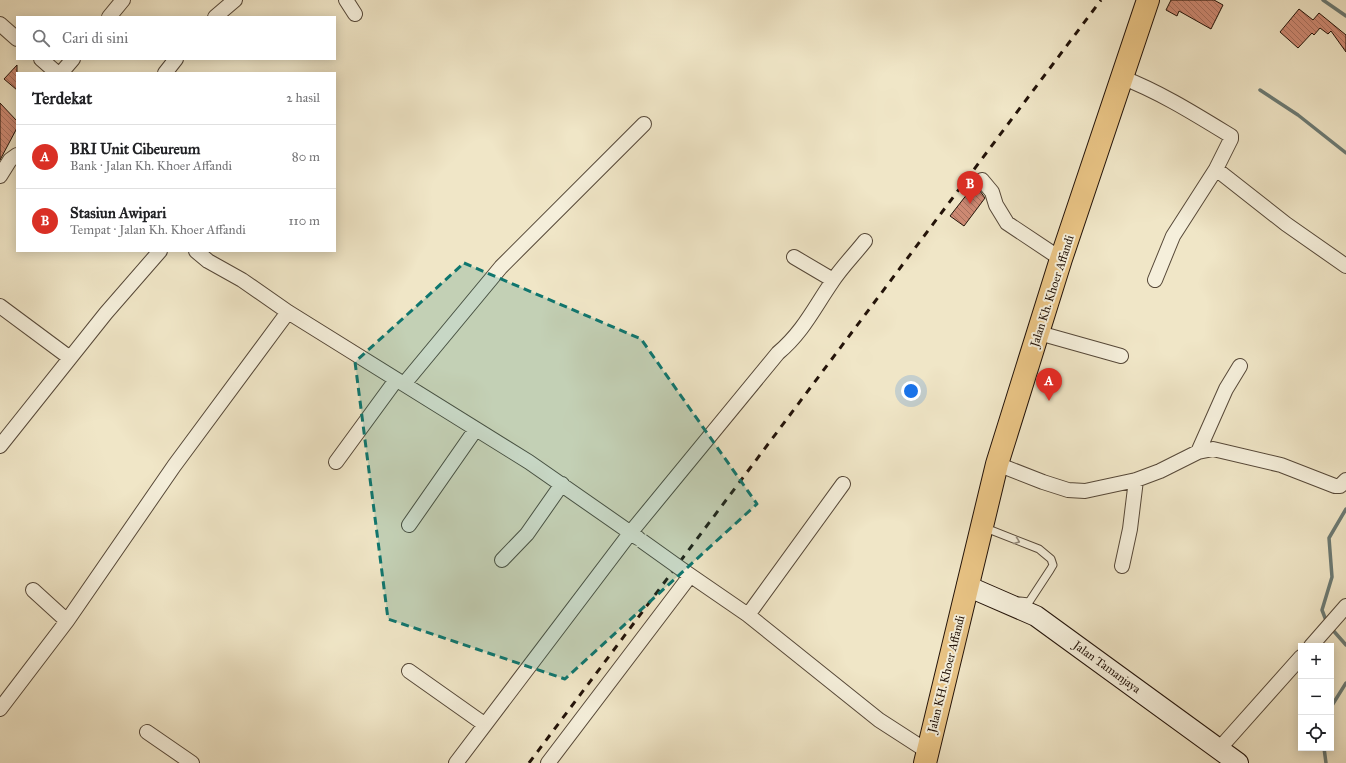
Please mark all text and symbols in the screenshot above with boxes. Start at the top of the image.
search box [16,16,336,60]
icon: search [30,27,52,49]
text: Cari di sini [62,29,128,47]
text: Terdekat [32,88,92,109]
text: 2 hasil [286,90,320,106]
text: BRI Unit Cibeureum [70,140,200,158]
text: A [41,149,49,165]
text: 80 m [292,149,320,165]
text: Bank · Jalan Kh. Khoer Affandi [70,158,232,174]
pin: B [957,171,983,204]
text: Stasiun Awipari [70,204,166,222]
text: B [41,213,49,229]
text: 110 m [288,213,320,229]
text: Tempat · Jalan Kh. Khoer Affandi [70,222,246,238]
street label: Jalan Kh. Khoer Affandi [1027,233,1078,351]
pin: A [1036,368,1062,401]
your location [901,381,921,401]
one-way arrow [1014,536,1021,544]
street label: Jalan KH. Khoer Affandi [924,613,969,736]
street label: Jalan Tamanjaya [1068,637,1144,697]
map controls [1298,643,1334,751]
button: + [1298,643,1334,679]
button: − [1298,679,1334,715]
button: locate [1298,715,1334,751]

